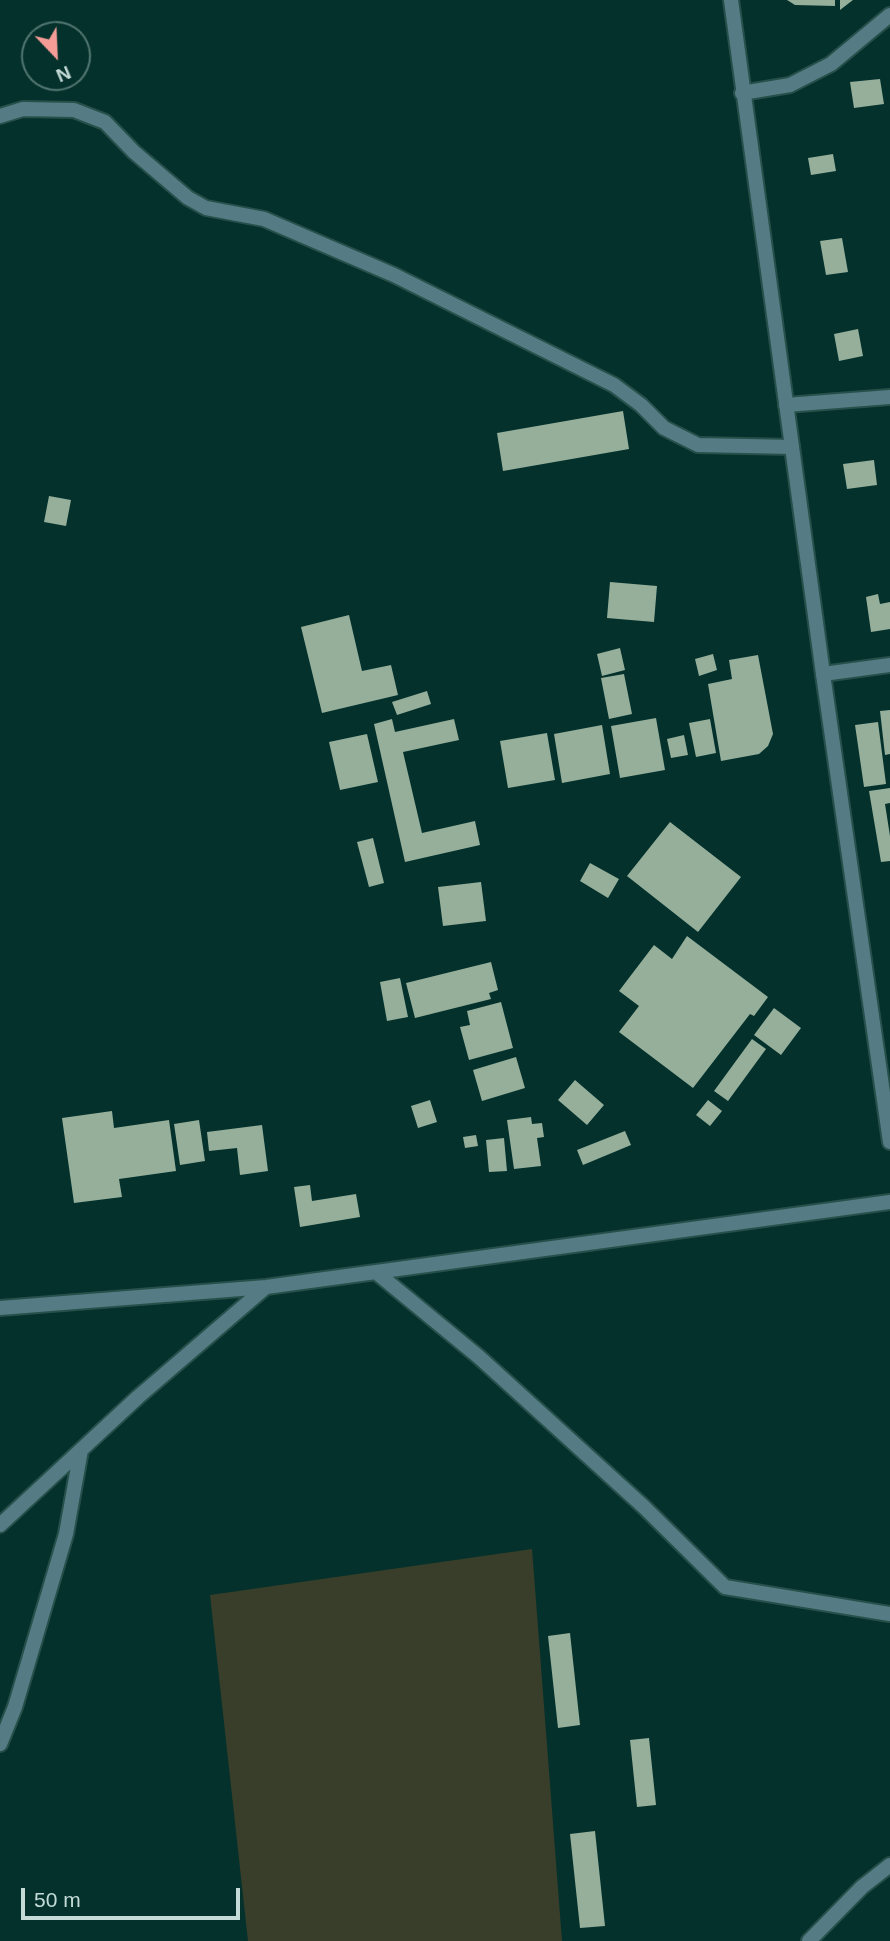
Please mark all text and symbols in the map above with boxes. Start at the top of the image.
north arrow [21,21,91,91]
text: N [53,62,74,86]
scale bar [24,1874,243,1918]
text: 50 m [34,1888,81,1911]

